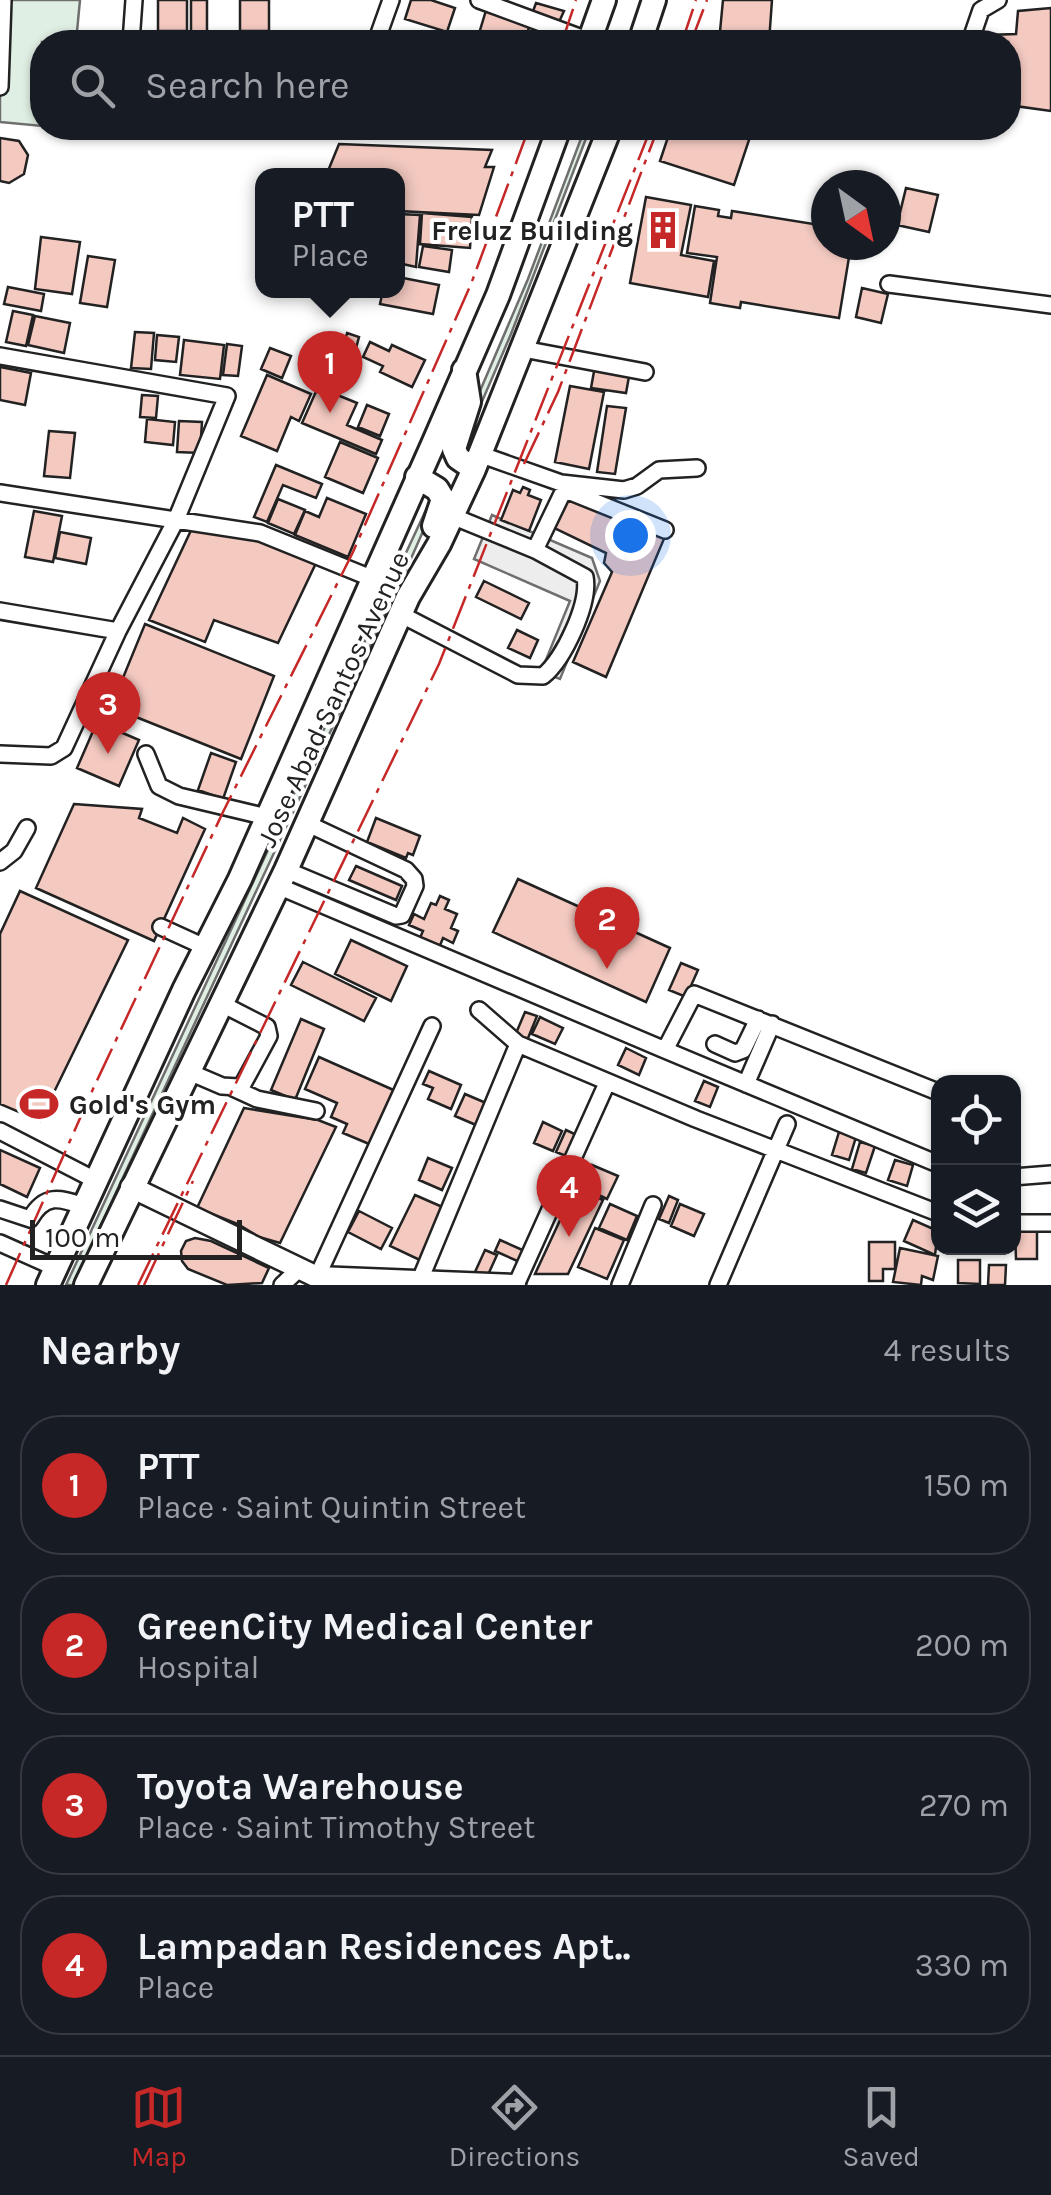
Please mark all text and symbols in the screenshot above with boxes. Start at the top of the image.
search box [30,30,1021,140]
icon: search [65,58,120,113]
text: Search here [145,63,349,108]
popup [255,168,405,298]
north arrow [811,170,901,260]
text: PTT [291,192,354,237]
building icon: Freluz Building [642,209,684,251]
place label: Freluz Building [431,214,633,247]
text: Place [291,237,369,274]
pin: 1 [298,330,362,413]
your location [605,510,656,561]
street label: Jose Abad Santos Avenue [250,546,416,852]
pin: 3 [76,672,140,754]
pin: 2 [574,886,640,969]
map controls [931,1075,1021,1255]
button: locate [931,1075,1021,1165]
sports icon: Gold's Gym [18,1083,60,1125]
place label: Gold's Gym [69,1088,216,1121]
pin: 4 [536,1154,602,1237]
button: layers [931,1165,1021,1255]
scale bar [30,1215,242,1260]
text: 100 m [45,1221,120,1254]
text: Nearby [40,1325,180,1375]
text: 4 results [884,1332,1011,1369]
text: PTT [137,1444,199,1489]
text: 1 [69,1467,80,1504]
text: 150 m [924,1467,1009,1504]
text: Place · Saint Quintin Street [137,1489,526,1526]
text: GreenCity Medical Center [137,1604,593,1649]
text: 2 [65,1627,84,1664]
text: 200 m [915,1627,1009,1664]
text: Hospital [137,1649,260,1686]
text: Toyota Warehouse [137,1764,464,1809]
text: 3 [65,1787,84,1824]
text: 270 m [919,1787,1009,1824]
text: Place · Saint Timothy Street [137,1809,535,1846]
text: Lampadan Residences Apt.. [137,1924,631,1969]
text: 4 [65,1947,84,1984]
text: 330 m [915,1947,1009,1984]
text: Place [137,1969,214,2006]
tab: Map [131,2080,187,2173]
tab: Directions [449,2080,580,2173]
tab: Saved [842,2080,920,2173]

